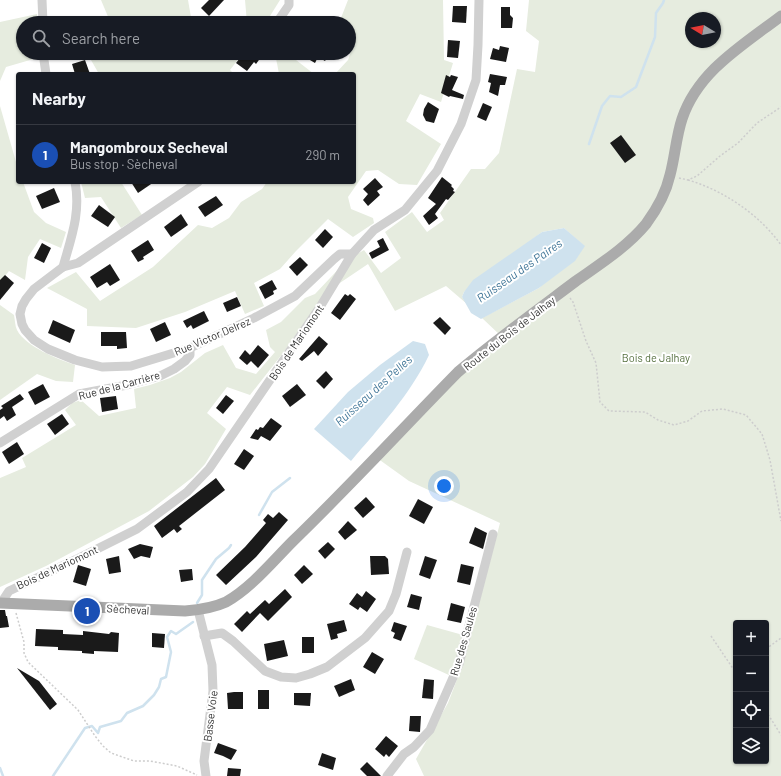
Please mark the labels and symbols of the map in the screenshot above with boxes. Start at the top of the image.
north arrow [685,12,721,48]
water label: Ruisseau des Paires [474,235,565,305]
street label: Route du Bois de Jalhay [461,293,557,373]
street label: Bois de Mariomont [266,302,326,382]
street label: Rue Victor Delrez [172,314,252,358]
water label: Ruisseau des Pelles [332,351,415,428]
park label: Bois de Jalhay [622,351,690,364]
street label: Rue de la Carrière [77,368,161,402]
your location [434,476,454,496]
street label: Bois de Mariomont [14,542,100,592]
pin: 1 [74,596,100,626]
street label: Sècheval [106,601,150,617]
street label: Rue des Saules [447,605,479,677]
street label: Basse Voie [200,690,220,742]

